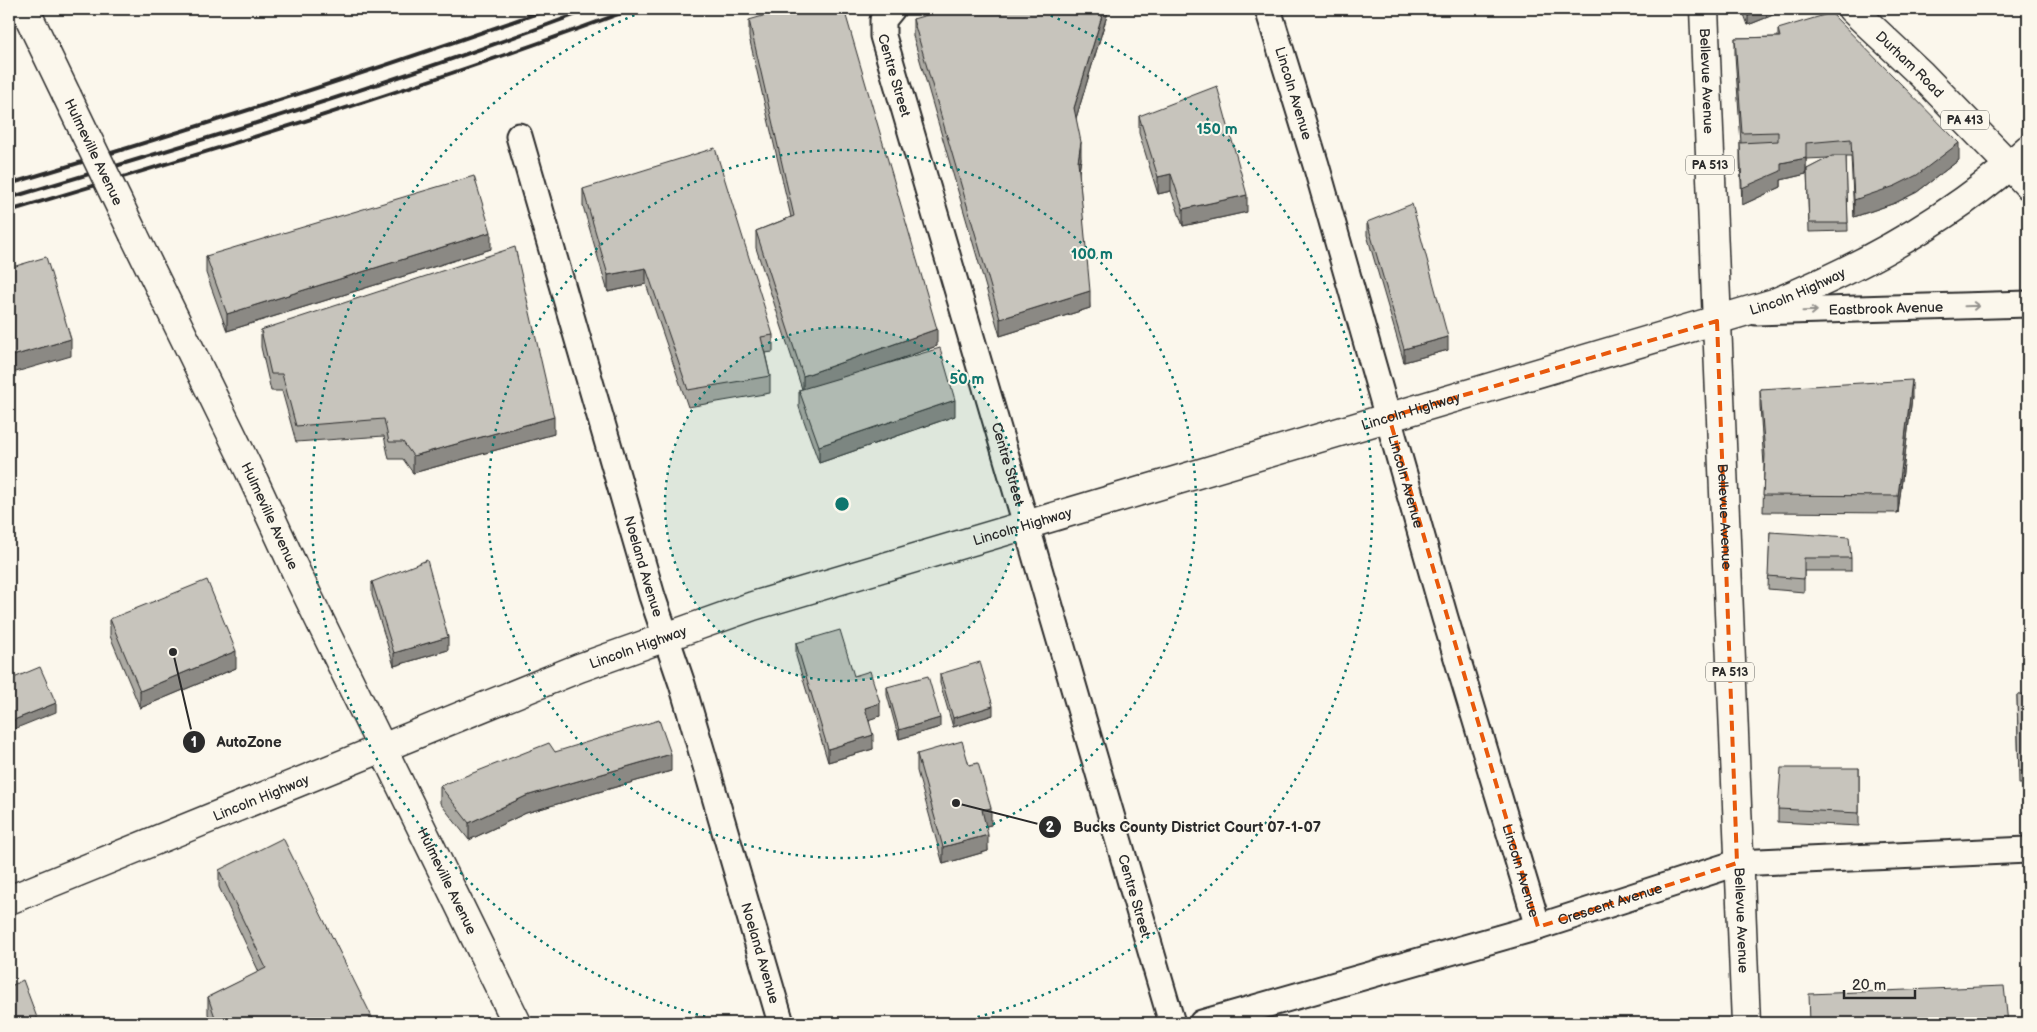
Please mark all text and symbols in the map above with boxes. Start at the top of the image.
street label: Bellevue Avenue [1696,28,1717,134]
street label: Durham Road [1872,28,1947,101]
street label: Centre Street [874,32,914,119]
street label: Lincoln Avenue [1271,45,1316,142]
street label: Hulmeville Avenue [61,96,126,208]
road number: PA 413 [1941,110,1989,130]
text: 150 m [1196,120,1238,139]
road number: PA 513 [1686,156,1734,174]
text: 100 m [1071,245,1113,264]
street label: Lincoln Highway [1748,264,1849,319]
street label: Eastbrook Avenue [1828,298,1944,319]
one-way arrow [1964,301,1980,311]
one-way arrow [1801,306,1817,316]
text: 50 m [950,370,985,389]
street label: Lincoln Highway [1359,388,1463,434]
street label: Centre Street [988,420,1028,508]
street label: Lincoln Avenue [1384,433,1427,530]
street label: Hulmeville Avenue [237,459,302,572]
street label: Bellevue Avenue [1714,463,1735,570]
centre of rings [833,495,851,513]
street label: Lincoln Highway [971,504,1074,549]
street label: Noeland Avenue [620,514,666,619]
street label: Lincoln Highway [587,622,690,673]
road number: PA 513 [1706,662,1754,682]
callout: AutoZone [181,727,291,757]
text: 1 [191,733,197,752]
text: AutoZone [215,733,282,752]
street label: Lincoln Highway [211,771,312,825]
callout: Bucks County District Court 07-1-07 [1038,812,1331,842]
text: 2 [1046,818,1055,837]
text: Bucks County District Court 07-1-07 [1073,818,1321,837]
street label: Lincoln Avenue [1498,822,1543,919]
street label: Hulmeville Avenue [414,825,480,937]
street label: Centre Street [1114,852,1155,940]
street label: Bellevue Avenue [1731,867,1752,974]
street label: Crescent Avenue [1556,880,1664,929]
street label: Noeland Avenue [737,901,783,1006]
scale bar [1844,967,1916,999]
text: 20 m [1852,976,1886,995]

